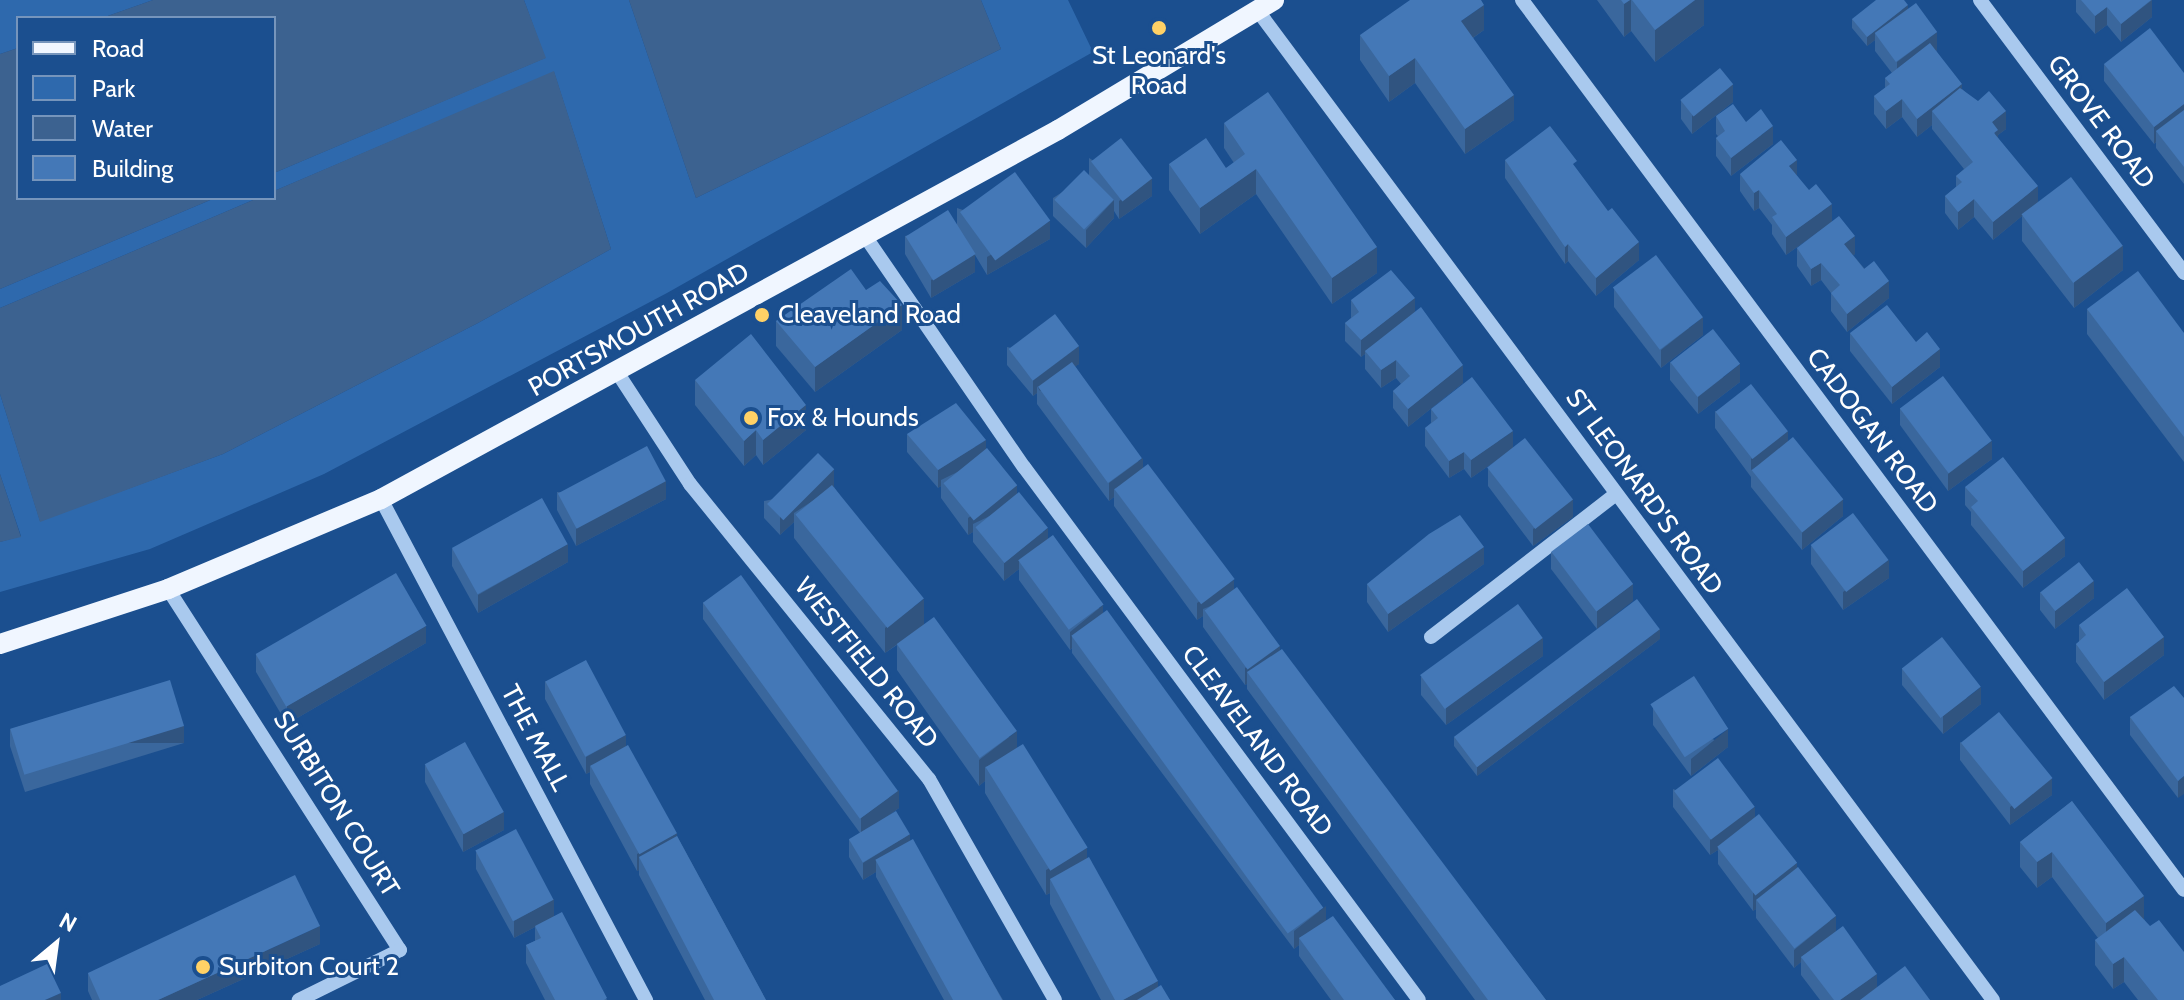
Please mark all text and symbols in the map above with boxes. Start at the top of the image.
legend [16,16,276,200]
marker: St Leonard's Road [1150,19,1168,37]
text: Road [92,34,144,63]
place label: St Leonard's Road [1092,40,1226,102]
street label: GROVE ROAD [2041,49,2161,195]
text: Park [92,74,135,103]
text: Water [92,114,153,143]
text: Building [92,154,173,183]
street label: PORTSMOUTH ROAD [523,256,755,404]
place label: Cleaveland Road [778,299,961,331]
marker: Cleaveland Road [753,306,771,324]
street label: CADOGAN ROAD [1800,342,1944,520]
street label: ST LEONARD'S ROAD [1559,383,1729,601]
place label: Fox & Hounds [767,402,919,434]
marker: Fox & Hounds [742,409,760,427]
street label: WESTFIELD ROAD [788,571,944,755]
street label: CLEAVELAND ROAD [1175,639,1339,843]
street label: THE MALL [494,680,576,796]
street label: SURBITON COURT [266,705,406,903]
north arrow [16,904,96,984]
text: N [55,907,81,938]
place label: Surbiton Court 2 [219,951,399,983]
marker: Surbiton Court 2 [194,958,212,976]

